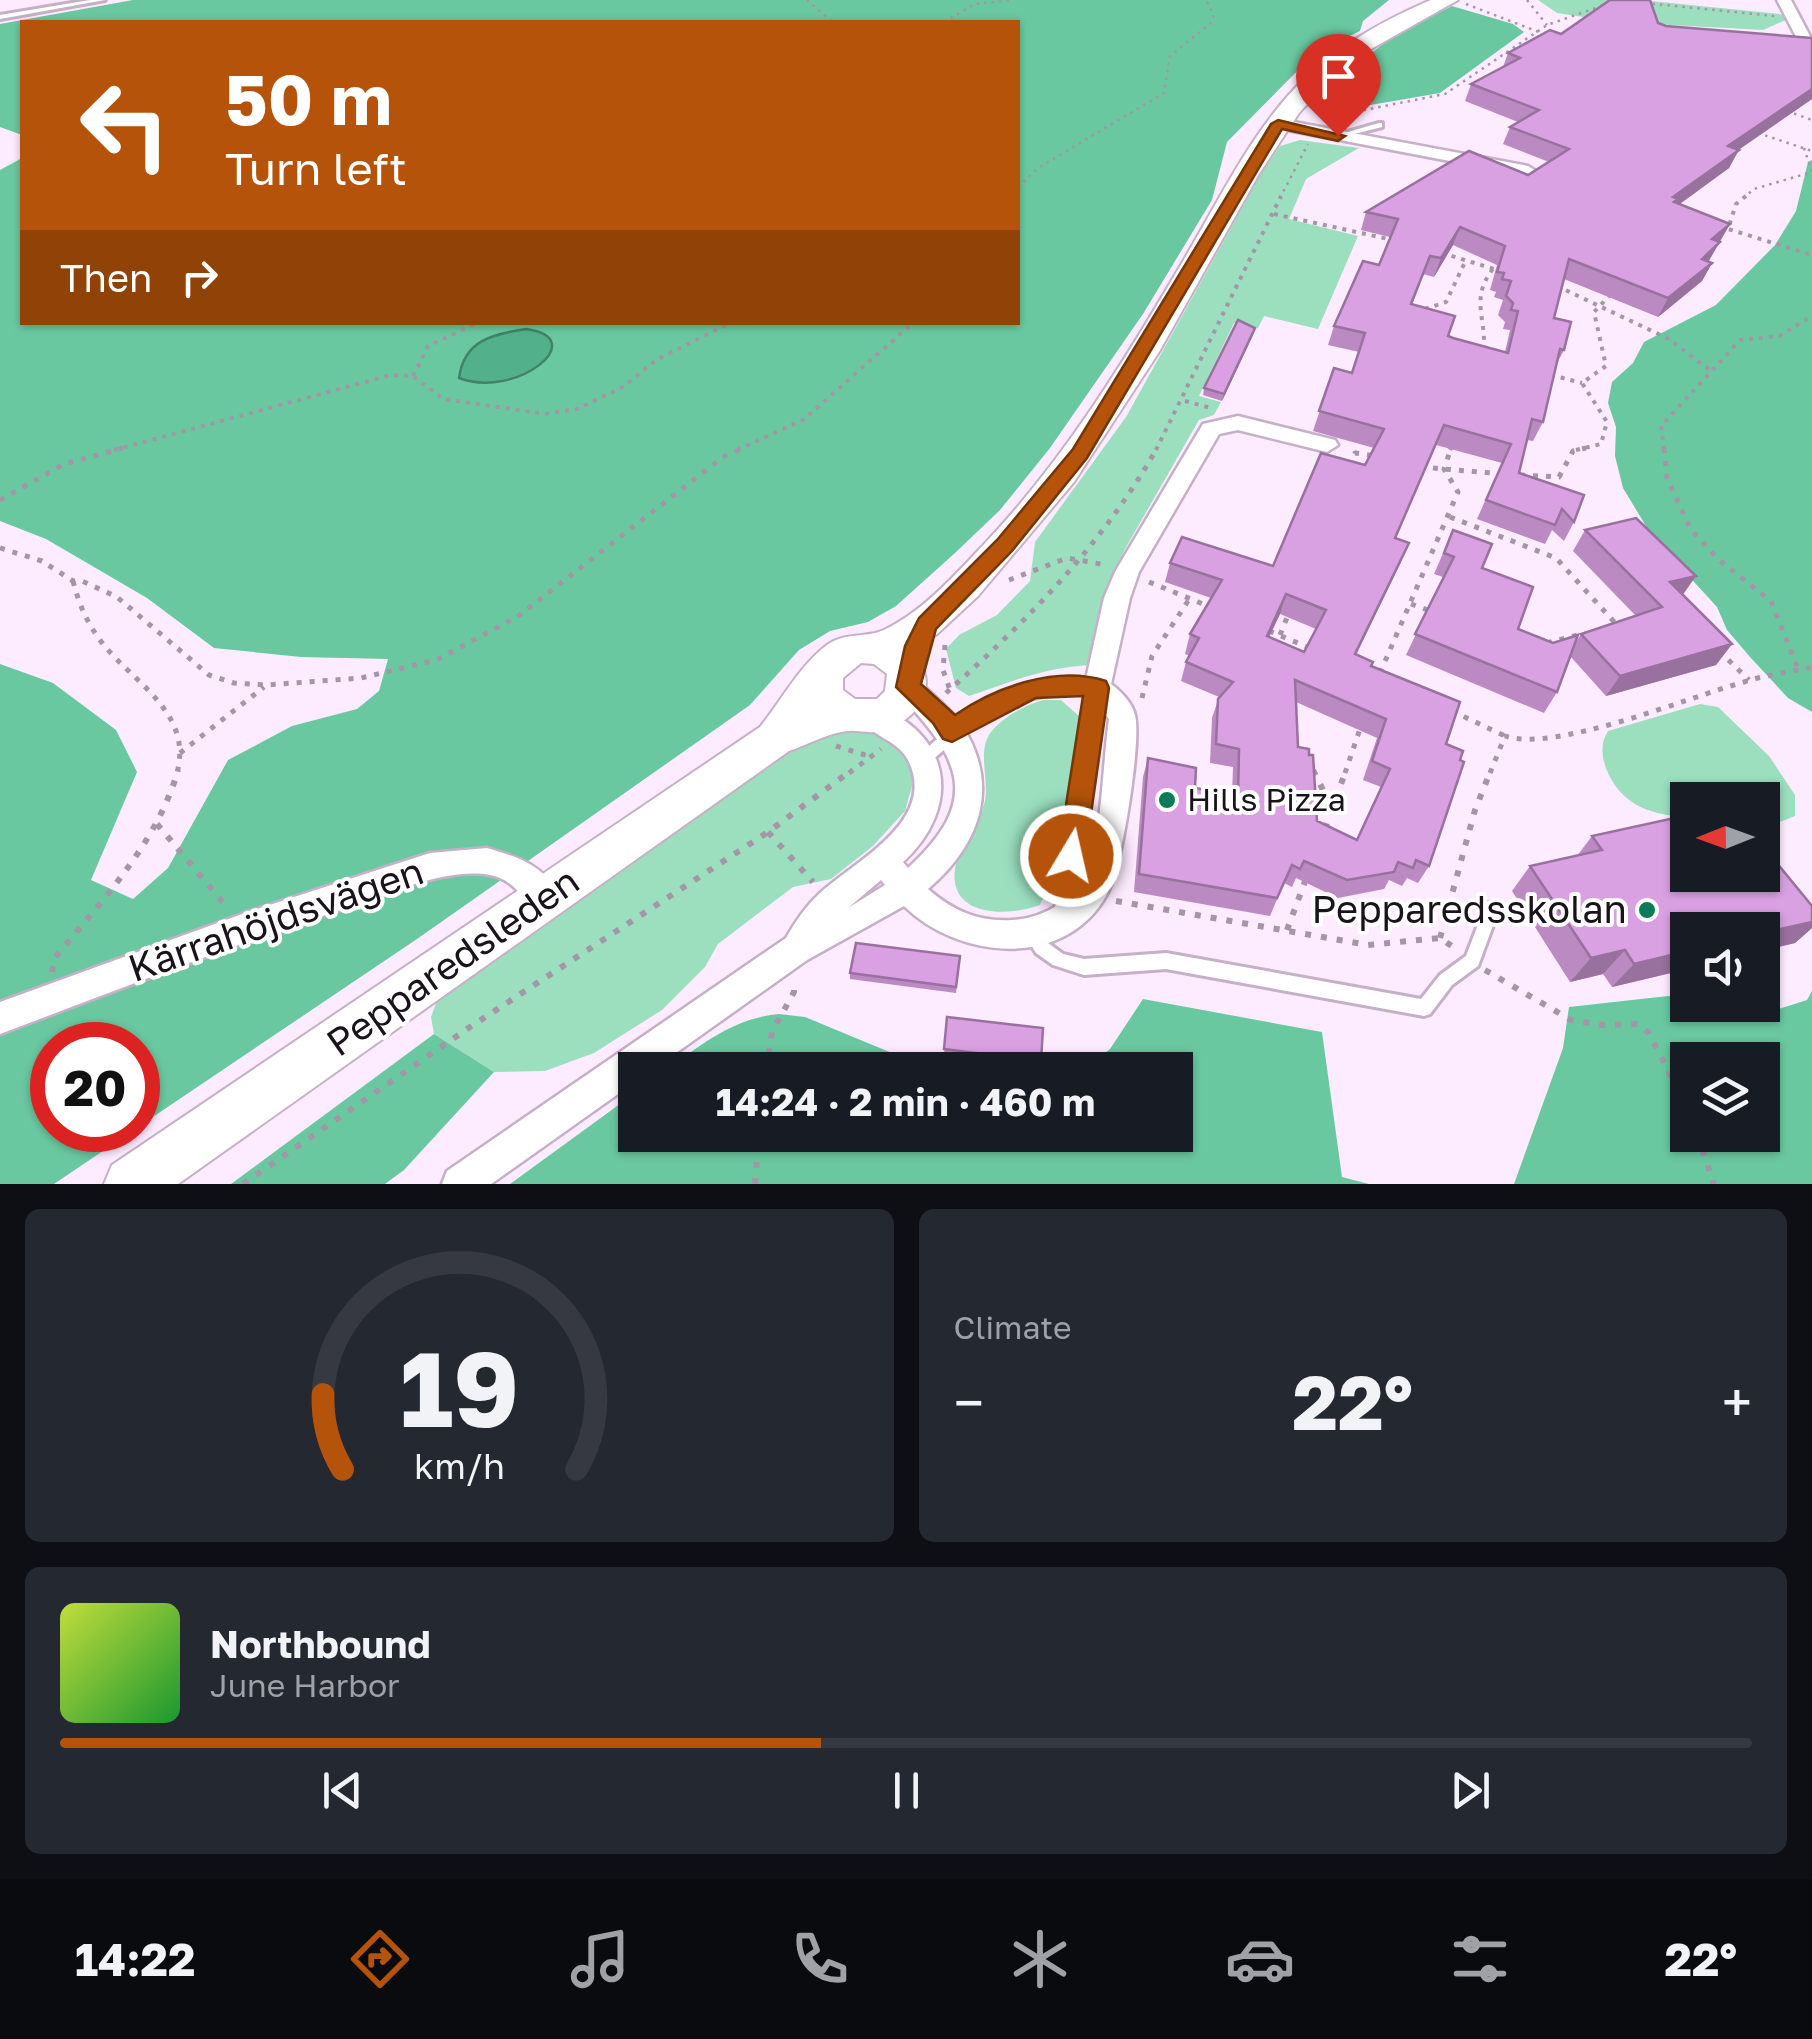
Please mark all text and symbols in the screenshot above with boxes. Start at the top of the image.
pin [1296,34,1381,137]
icon: arrive [1311,49,1366,104]
text: 50 m [225,56,392,140]
icon: left [60,60,190,190]
text: Turn left [225,141,407,195]
icon: right [172,250,227,305]
text: Then [60,255,152,300]
place label: Hills Pizza [1187,780,1346,818]
north arrow [1670,782,1780,892]
map controls [1670,782,1780,1152]
marker: Hills Pizza [1156,789,1178,811]
position arrow [1019,804,1123,908]
street label: Kärrahöjdsvägen [122,847,429,990]
street label: Pepparedsleden [317,857,587,1064]
place label: Pepparedsskolan [1312,886,1627,931]
marker: Pepparedsskolan [1636,899,1658,921]
button: sound [1670,912,1780,1022]
speed limit sign: 20 [30,1022,160,1152]
button: layers [1670,1042,1780,1152]
text: 14:24 · 2 min · 460 m [716,1079,1095,1124]
text: Climate [954,1308,1072,1346]
text: 19 [399,1325,519,1450]
text: 22° [1292,1356,1413,1447]
text: − [954,1369,984,1435]
text: + [1722,1369,1752,1435]
text: km/h [414,1444,505,1487]
text: Northbound [210,1621,431,1666]
text: June Harbor [210,1666,400,1704]
icon: previous [315,1763,370,1818]
icon: pause [879,1763,934,1818]
icon: next [1443,1763,1498,1818]
icon: directions [345,1924,415,1994]
icon: music [565,1924,635,1994]
icon: phone [785,1924,855,1994]
icon: climate [1005,1924,1075,1994]
icon: car [1225,1924,1295,1994]
icon: filters [1445,1924,1515,1994]
text: 14:22 [75,1932,196,1986]
text: 22° [1665,1932,1737,1986]

